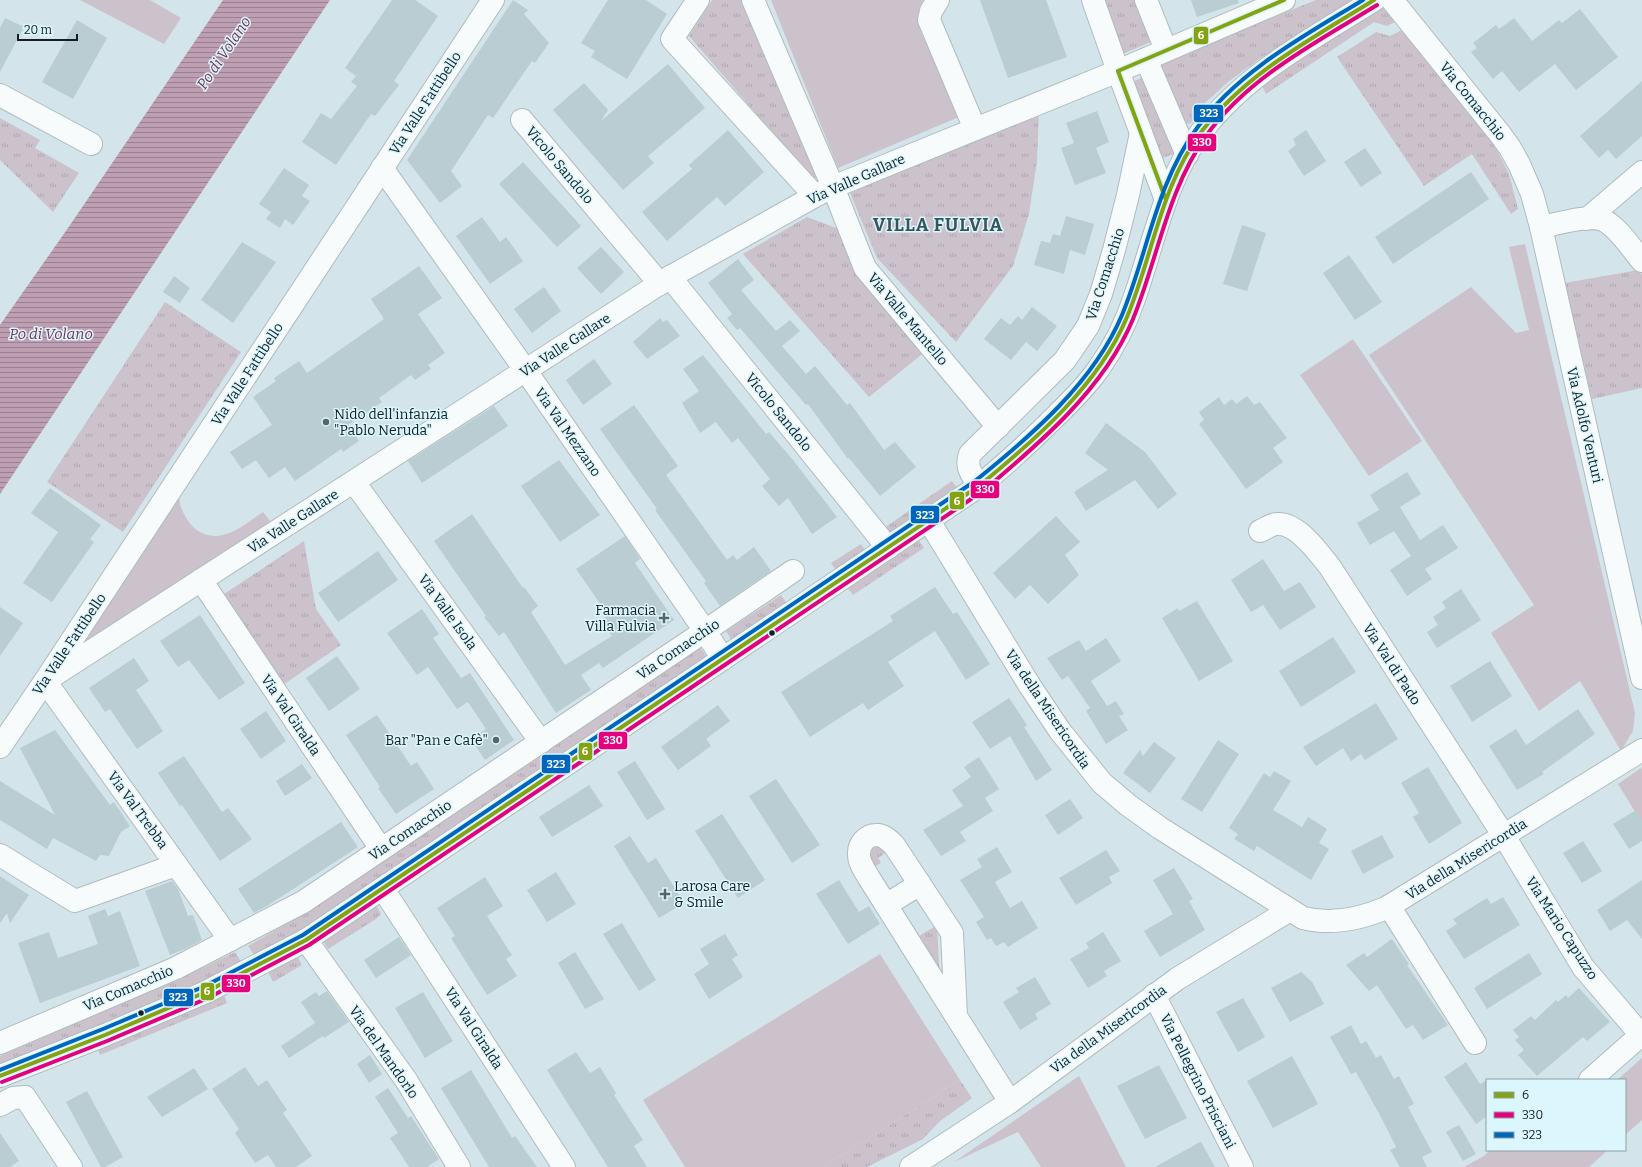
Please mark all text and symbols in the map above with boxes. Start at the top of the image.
water label: Po di Volano [193,13,255,93]
scale bar [18,16,77,42]
text: 20 m [24,23,53,37]
line badge: 6 [1193,26,1209,45]
text: 6 [1198,29,1205,42]
street label: Via Valle Fattibello [386,49,465,158]
street label: Via Comacchio [1436,59,1509,144]
line badge: 323 [1193,104,1224,123]
text: 323 [1200,107,1218,120]
street label: Vicolo Sandolo [522,123,597,208]
line badge: 330 [1187,133,1217,152]
text: 330 [1192,136,1212,149]
street label: Via Valle Gallare [805,150,908,209]
district label: VILLA FULVIA [873,214,1003,236]
street label: Via Comacchio [1083,226,1128,322]
street label: Via Valle Mantello [864,270,951,369]
street label: Via Valle Gallare [517,310,614,381]
street label: Via Valle Fattibello [208,320,287,429]
water label: Po di Volano [9,325,93,343]
street label: Via Adolfo Venturi [1563,366,1606,485]
street label: Vicolo Sandolo [742,370,815,455]
street label: Via Val Mezzano [531,385,605,480]
place label: Nido dell'infanzia "Pablo Neruda" [334,406,448,439]
marker: Nido dell'infanzia "Pablo Neruda" [321,417,331,427]
line badge: 330 [970,480,1000,499]
text: 330 [975,483,995,496]
street label: Via Valle Gallare [245,486,342,557]
line badge: 6 [949,491,965,510]
text: 6 [954,495,961,508]
line badge: 323 [910,505,940,524]
text: 323 [916,509,934,522]
street label: Via Valle Isola [415,571,481,654]
street label: Via Valle Fattibello [29,590,110,699]
place label: Farmacia Villa Fulvia [585,602,656,635]
marker: Farmacia Villa Fulvia [659,613,669,623]
street label: Via Comacchio [634,616,723,683]
street label: Via Val di Pado [1359,620,1424,708]
unlabelled marker [767,628,777,638]
street label: Via della Misericordia [1001,647,1094,772]
street label: Via Val Giralda [257,671,324,759]
line badge: 330 [598,731,628,750]
place label: Bar "Pan e Cafè" [385,732,488,749]
text: 330 [603,734,623,747]
marker: Bar "Pan e Cafè" [491,735,501,745]
line badge: 6 [578,742,593,761]
text: 6 [582,745,589,758]
line badge: 323 [541,754,571,774]
text: 323 [547,758,565,771]
street label: Via Val Trebba [104,768,172,853]
street label: Via Comacchio [366,797,455,864]
street label: Via della Misericordia [1402,815,1530,904]
street label: Via Mario Capuzzo [1522,874,1601,983]
place label: Larosa Care & Smile [674,878,750,911]
marker: Larosa Care & Smile [659,888,671,900]
street label: Via Comacchio [81,962,176,1015]
line badge: 330 [221,974,251,993]
text: 330 [226,977,246,990]
street label: Via della Misericordia [1047,981,1170,1077]
line badge: 6 [200,982,215,1001]
street label: Via Val Giralda [441,984,507,1073]
text: 6 [204,985,211,998]
line badge: 323 [163,988,194,1007]
text: 323 [169,991,187,1004]
street label: Via del Mandorlo [345,1003,422,1102]
unlabelled marker [136,1008,146,1018]
street label: Via Pellegrino Prisciani [1156,1011,1239,1152]
legend [1486,1079,1626,1151]
text: 6 [1522,1088,1529,1102]
text: 330 [1522,1108,1543,1122]
text: 323 [1522,1128,1542,1142]

